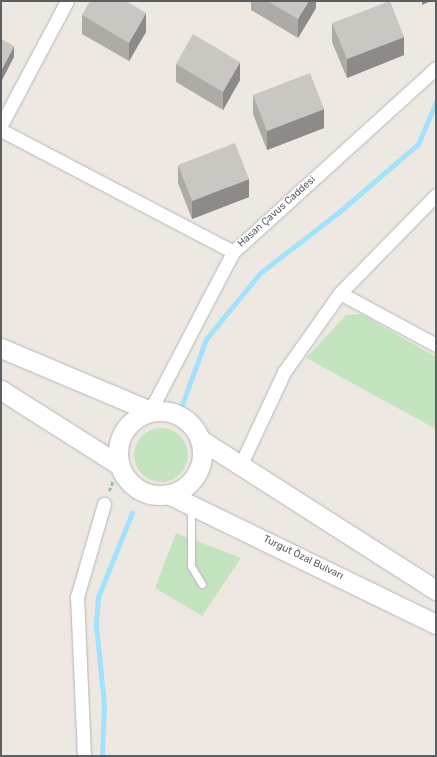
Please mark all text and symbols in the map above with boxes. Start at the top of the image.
street label: Hasan Çavus Caddesi [236,174,318,250]
street label: Turgut Özal Bulvarı [261,533,345,583]

